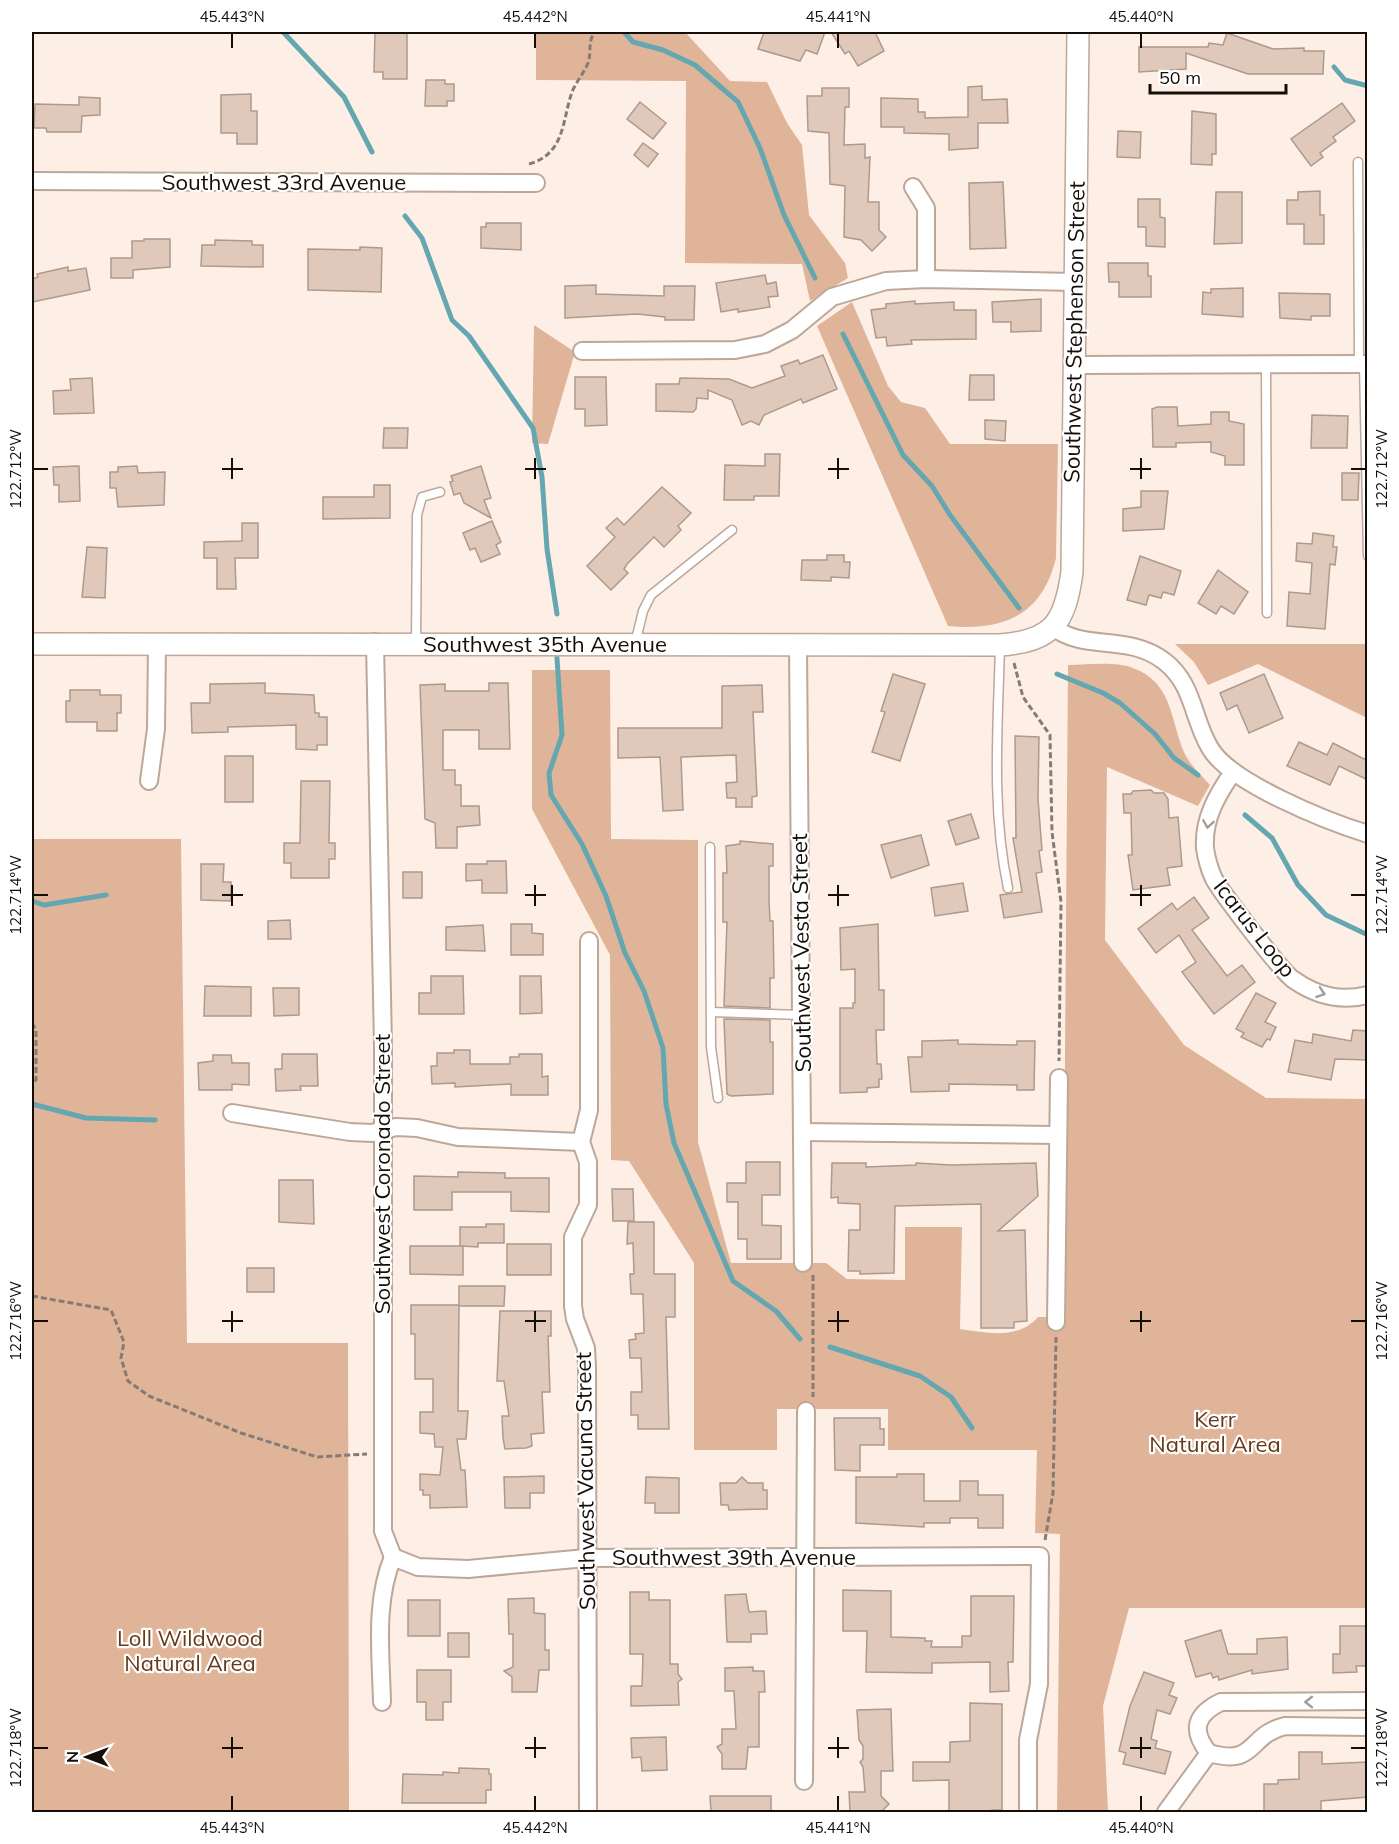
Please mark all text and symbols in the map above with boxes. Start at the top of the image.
text: 45.443°N [199,7,265,26]
text: 45.442°N [502,7,568,26]
text: 45.441°N [805,7,871,26]
text: 45.440°N [1108,7,1174,26]
scale bar [1150,57,1286,95]
text: 50 m [1159,66,1201,89]
street label: Southwest 33rd Avenue [162,168,406,196]
street label: Southwest Stephenson Street [1057,181,1091,483]
text: 122.712°W [6,429,25,509]
text: 122.712°W [1372,429,1391,509]
street label: Southwest 35th Avenue [423,630,667,658]
one-way arrow [1202,819,1214,829]
street label: Southwest Vesta Street [785,833,817,1073]
text: 122.714°W [6,855,25,935]
text: 122.714°W [1372,855,1391,935]
street label: Icarus Loop [1208,873,1302,983]
one-way arrow [1315,986,1325,999]
street label: Southwest Coronado Street [368,1034,396,1314]
text: 122.716°W [6,1281,25,1361]
text: 122.716°W [1372,1281,1391,1361]
street label: Southwest Vacuna Street [569,1351,601,1610]
park label: Kerr Natural Area [1149,1405,1281,1458]
street label: Southwest 39th Avenue [612,1543,856,1571]
park label: Loll Wildwood Natural Area [117,1624,263,1677]
one-way arrow [1305,1696,1314,1708]
text: 122.718°W [6,1708,25,1788]
text: 122.718°W [1372,1708,1391,1788]
north arrow [57,1727,117,1787]
text: N [62,1751,82,1763]
text: 45.443°N [199,1818,265,1837]
text: 45.442°N [502,1818,568,1837]
text: 45.441°N [805,1818,871,1837]
text: 45.440°N [1108,1818,1174,1837]

